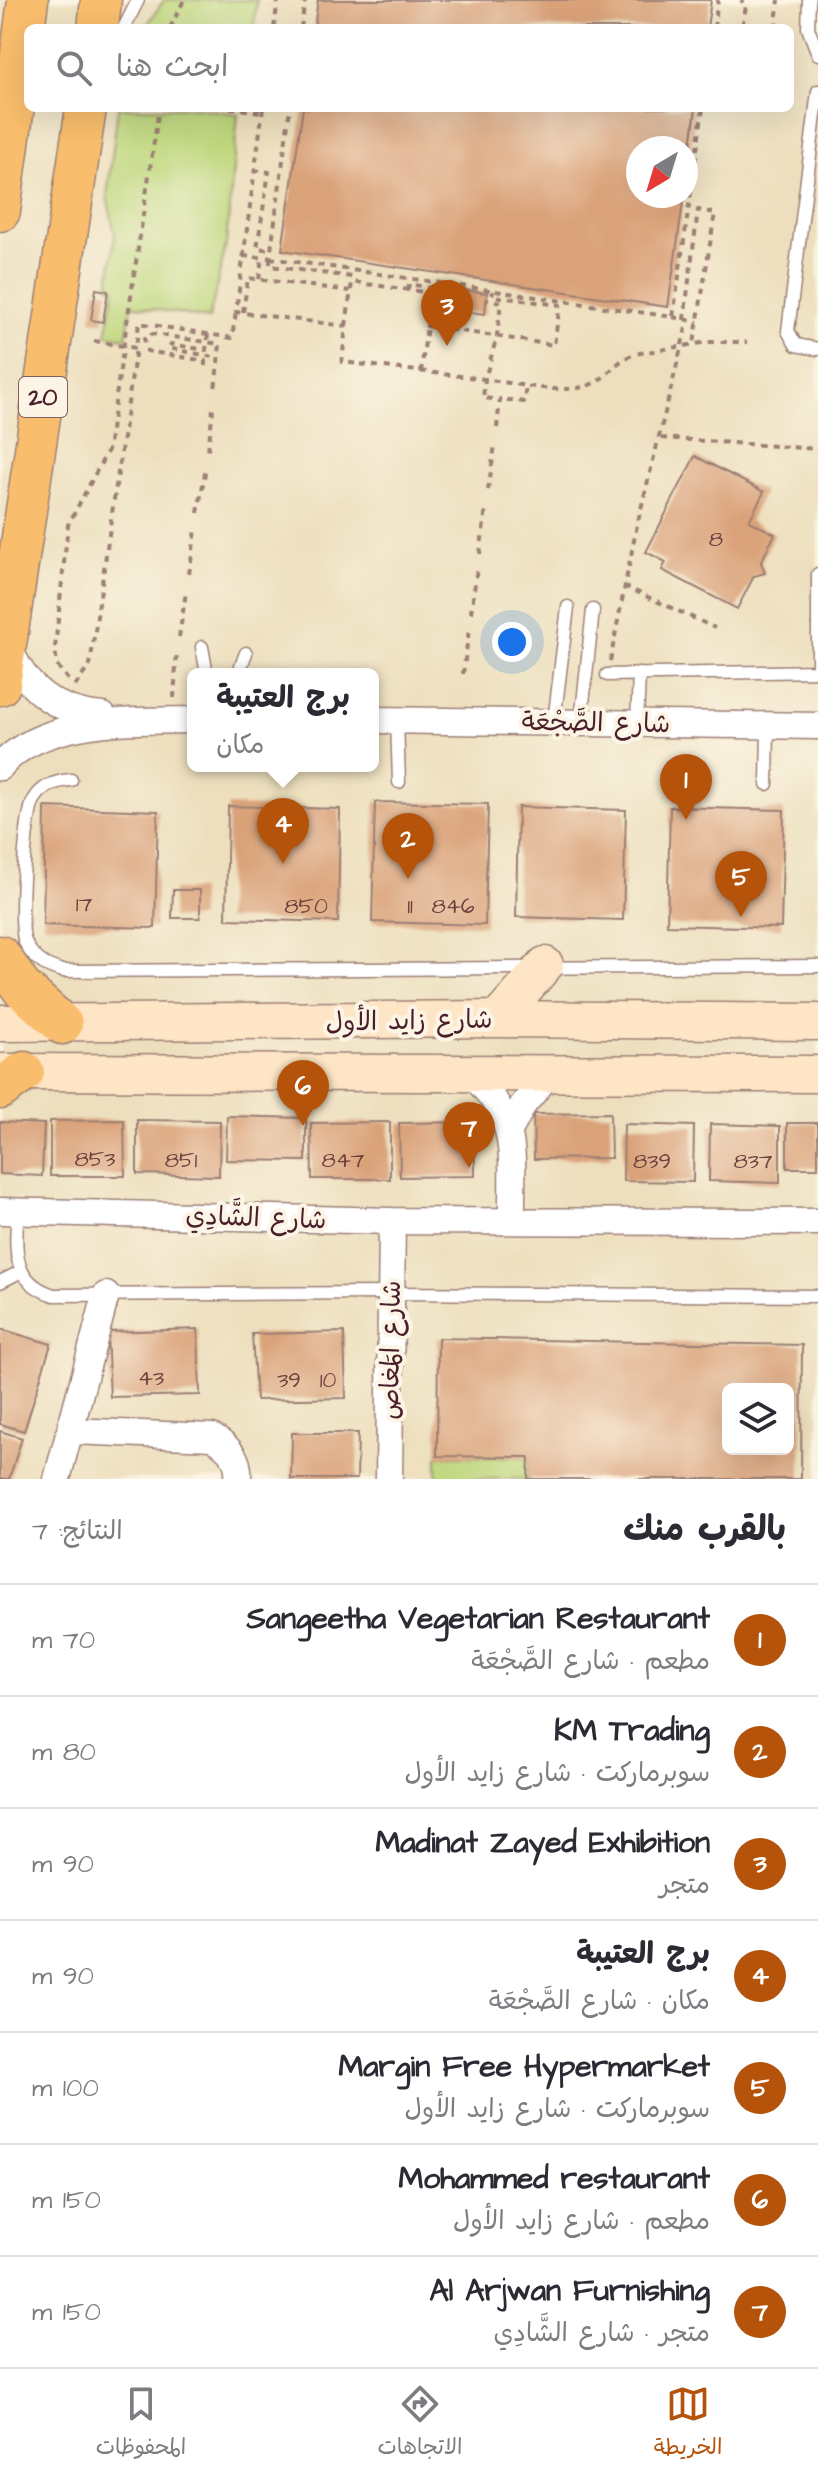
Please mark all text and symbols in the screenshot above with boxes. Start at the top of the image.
search box [24,24,794,112]
icon: search [52,46,96,90]
text: ابحث هنا [116,46,228,88]
north arrow [626,136,698,208]
pin: 3 [421,280,473,346]
road number: 20 [19,377,67,417]
house number: 8 [709,524,723,555]
your location [492,622,532,662]
popup [187,668,379,772]
text: برج العتيبة [216,677,350,719]
street label: شارع الصَّجْعَة [521,704,671,742]
text: مكان [216,727,264,763]
pin: 1 [660,754,712,820]
pin: 4 [257,798,309,864]
pin: 2 [382,813,434,879]
pin: 5 [715,851,767,917]
house number: 17 [76,889,93,920]
house number: 850 [284,891,328,922]
house number: 11 [407,891,413,922]
house number: 846 [431,891,475,922]
street label: شارع زايد الأول [325,1001,493,1040]
pin: 6 [277,1060,329,1126]
pin: 7 [443,1102,495,1168]
house number: 853 [74,1144,116,1175]
house number: 851 [165,1145,198,1176]
house number: 847 [322,1145,365,1176]
house number: 839 [633,1146,671,1177]
house number: 837 [734,1146,773,1177]
street label: شارع الشَّادِي [185,1195,327,1238]
street label: شارع المَغاص [372,1280,410,1420]
house number: 43 [138,1363,164,1394]
house number: 39 [277,1365,301,1396]
house number: 10 [320,1365,336,1396]
map controls [722,1383,794,1455]
button: layers [722,1383,794,1455]
text: بالقرب منك [623,1506,786,1554]
text: النتائج: 7 [32,1513,123,1549]
text: Sangeetha Vegetarian Restaurant [247,1598,710,1640]
text: 70 m [32,1622,95,1658]
text: 1 [758,1622,762,1658]
text: مطعم · شارع الصَّجْعَة [471,1643,710,1679]
text: KM Trading [554,1710,710,1752]
text: 80 m [32,1734,96,1770]
text: 2 [753,1734,767,1770]
text: سوبرماركت · شارع زايد الأول [404,1755,710,1791]
text: Madinat Zayed Exhibition [376,1822,710,1864]
text: 90 m [32,1846,94,1882]
text: 3 [753,1846,767,1882]
text: متجر [659,1867,710,1903]
text: برج العتيبة [576,1933,710,1975]
text: 90 m [32,1958,94,1994]
text: 4 [751,1958,769,1994]
text: مكان · شارع الصَّجْعَة [489,1983,710,2019]
text: Margin Free Hypermarket [338,2046,710,2088]
text: 100 m [32,2070,99,2106]
text: 5 [751,2070,769,2106]
text: سوبرماركت · شارع زايد الأول [404,2091,710,2127]
text: Mohammed restaurant [398,2158,710,2200]
text: 150 m [32,2182,101,2218]
text: 6 [752,2182,768,2218]
text: مطعم · شارع زايد الأول [453,2203,710,2239]
text: Al Arjwan Furnishing [429,2270,710,2312]
text: 150 m [32,2294,101,2330]
text: 7 [752,2294,768,2330]
text: متجر · شارع الشَّادِي [494,2315,710,2351]
tab: المحفوظات [96,2382,186,2466]
tab: الاتجاهات [378,2382,462,2466]
tab: الخريطة [654,2382,722,2466]

